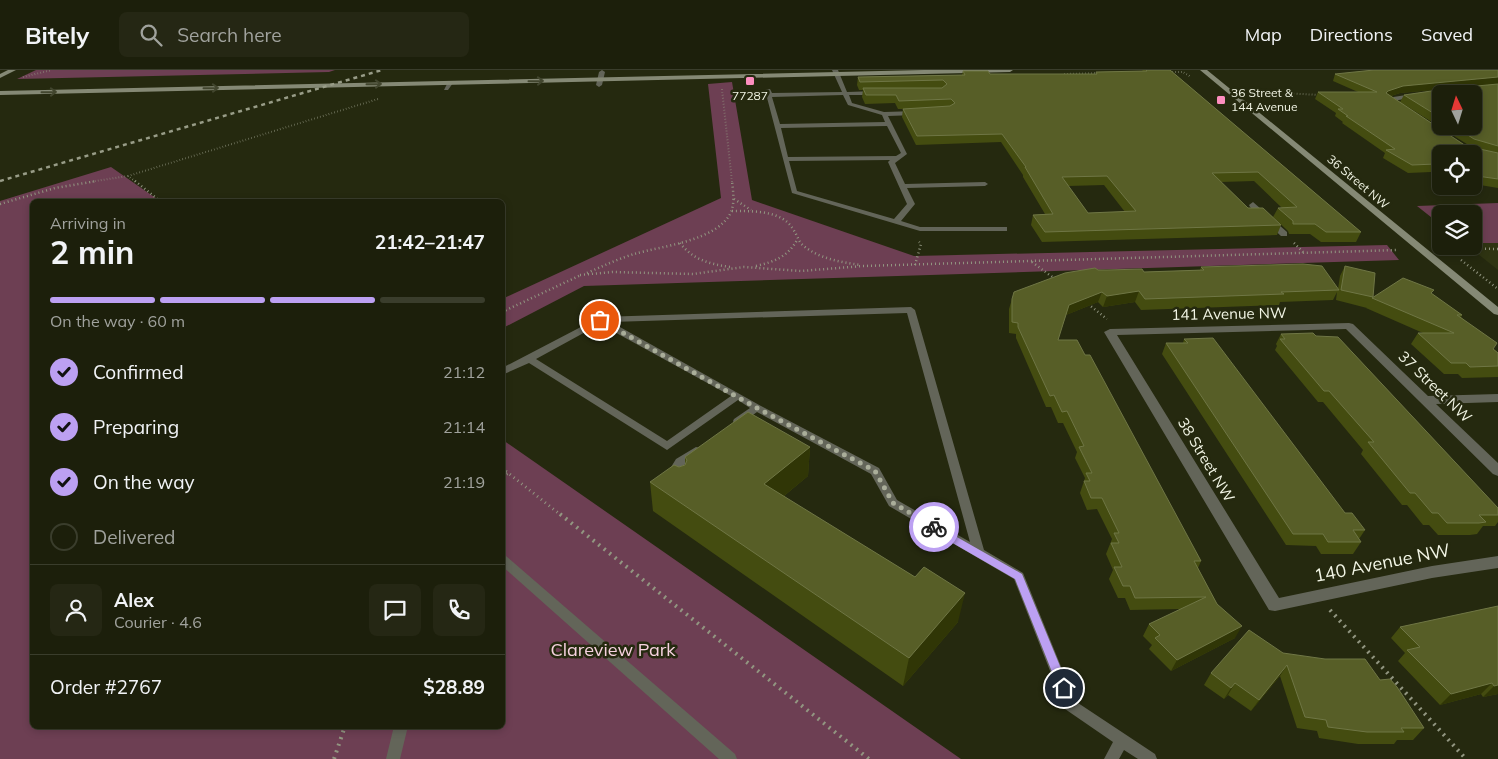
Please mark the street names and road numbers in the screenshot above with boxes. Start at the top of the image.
street label: 36 Street NW [1324,151,1392,212]
street label: 141 Avenue NW [1171,303,1287,324]
street label: 37 Street NW [1395,347,1476,427]
street label: 38 Street NW [1174,414,1239,506]
street label: 140 Avenue NW [1312,538,1452,587]

